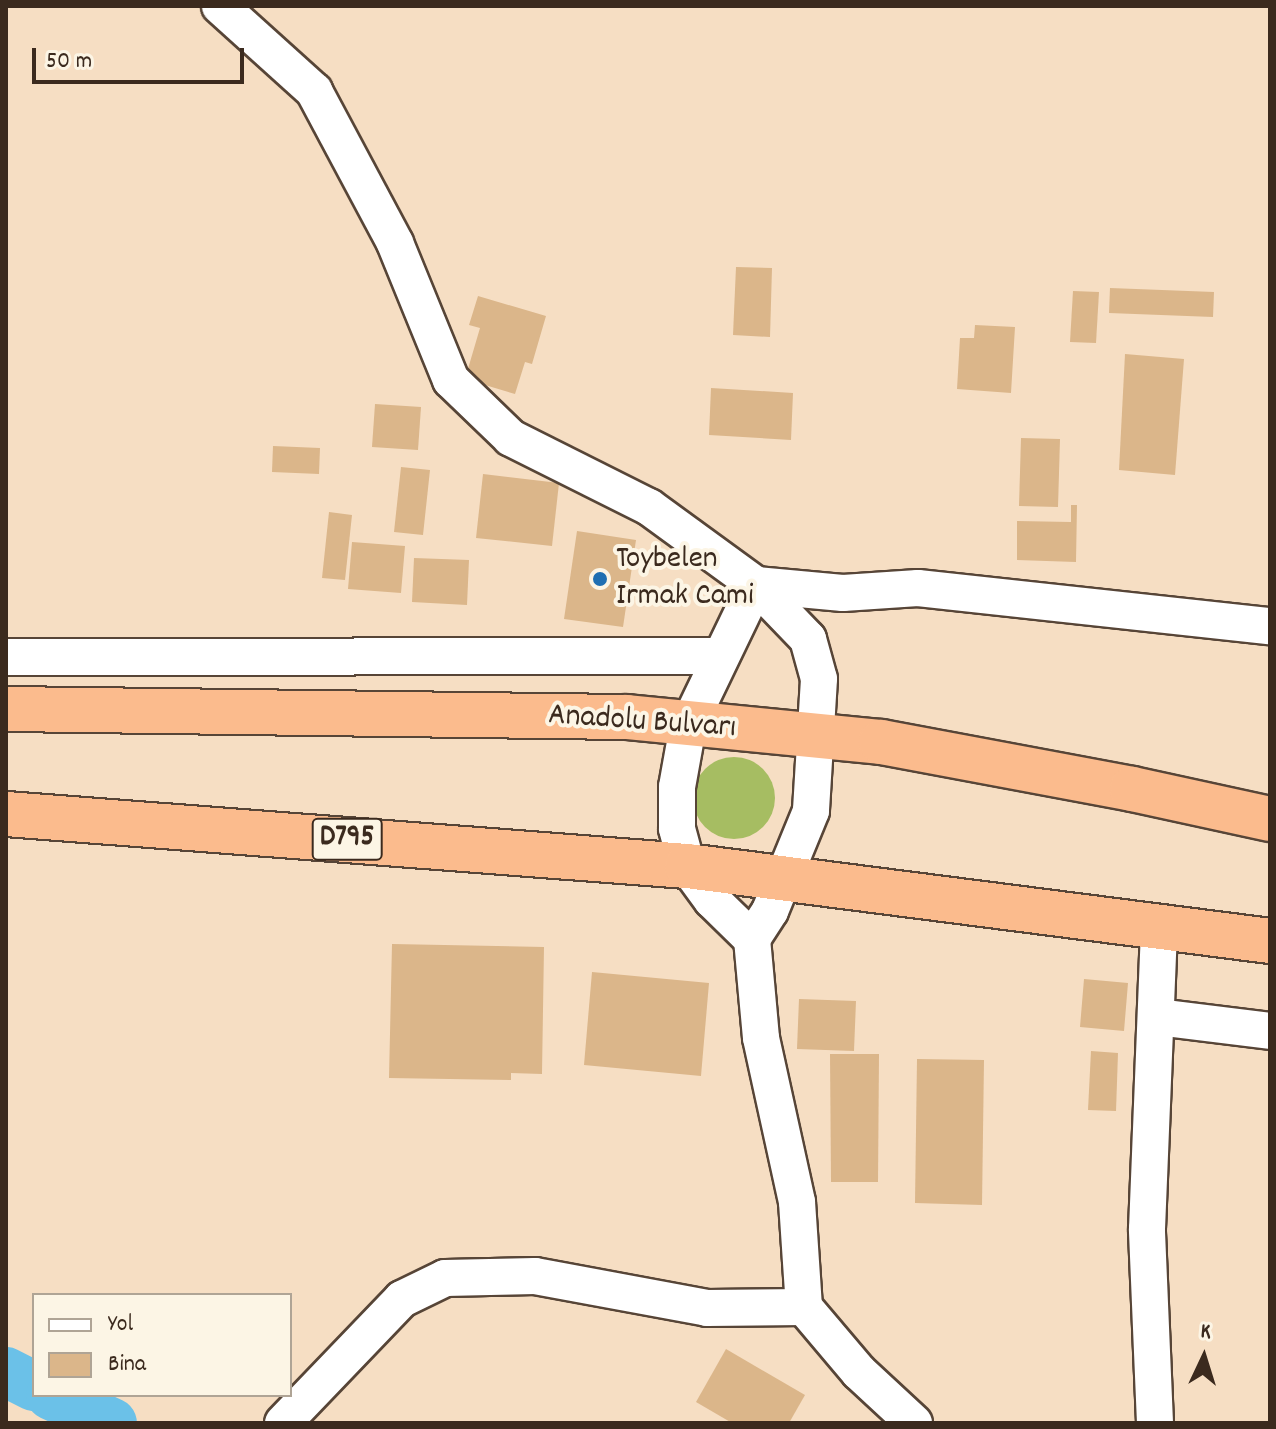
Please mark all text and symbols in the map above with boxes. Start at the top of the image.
scale bar [36,32,248,82]
text: 50 m [46,45,92,79]
place label: Toybelen Irmak Cami [616,542,754,617]
marker: Toybelen Irmak Cami [591,570,609,588]
street label: Anadolu Bulvarı [547,697,737,749]
road number: D795 [311,813,383,865]
legend [32,1293,292,1397]
text: Yol [108,1308,133,1342]
north arrow [1164,1317,1244,1397]
text: K [1200,1317,1212,1348]
text: Bina [108,1348,146,1382]

